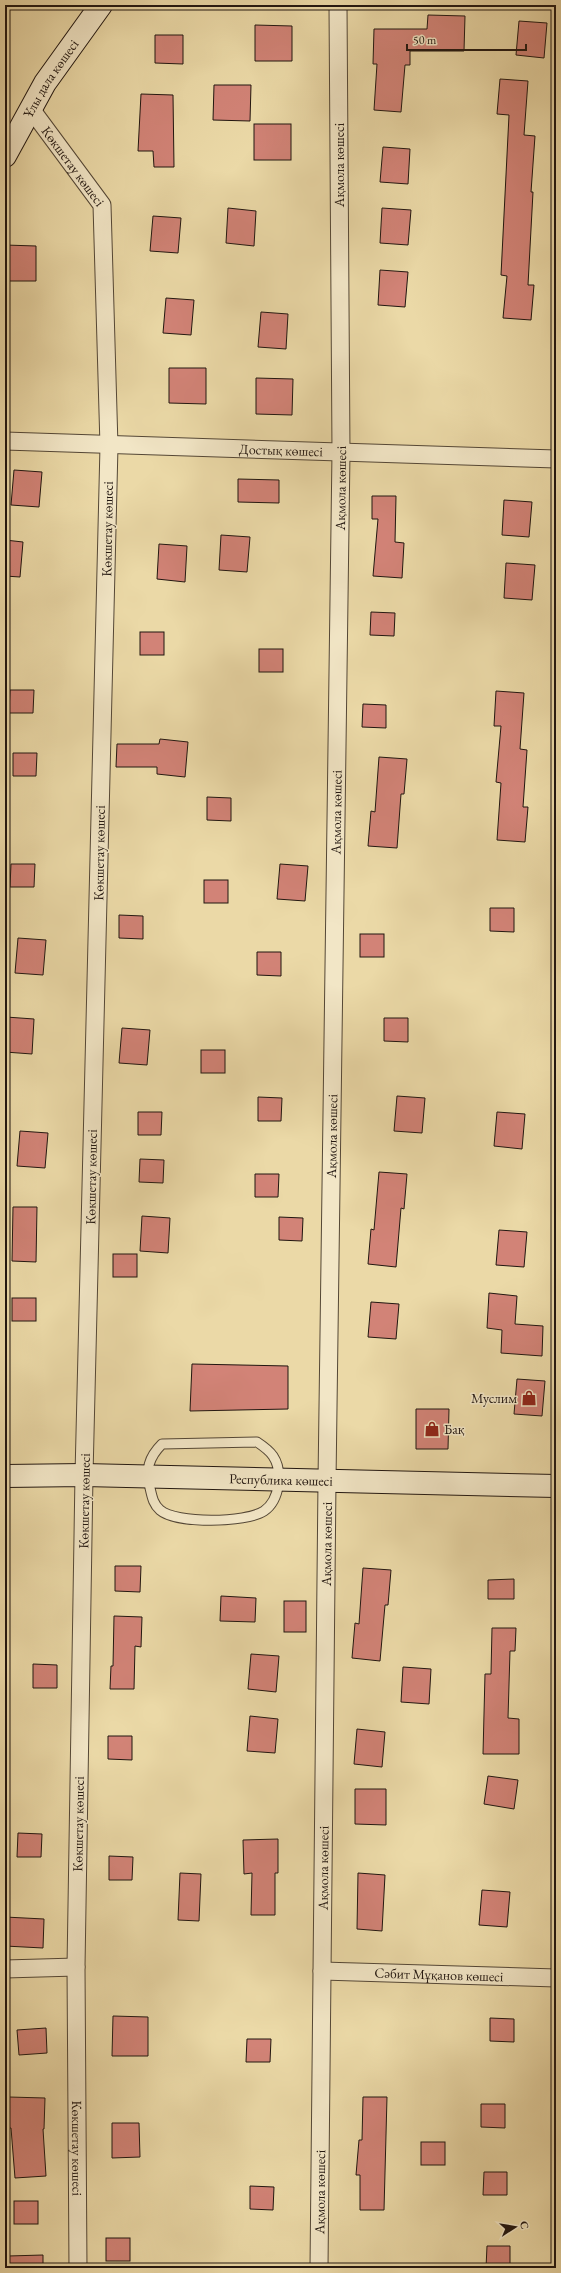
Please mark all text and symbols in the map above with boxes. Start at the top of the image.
scale bar [407,26,526,52]
text: 50 m [413,32,437,48]
street label: Ұлы дала көшесі [19,35,83,121]
street label: Көкшетау көшесі [38,122,109,210]
street label: Ақмола көшесі [330,122,348,208]
street label: Достық көшесі [239,440,324,460]
street label: Ақмола көшесі [331,445,350,531]
street label: Көкшетау көшесі [97,481,117,577]
street label: Ақмола көшесі [327,769,346,855]
street label: Көкшетау көшесі [89,805,109,901]
street label: Ақмола көшесі [322,1093,341,1179]
street label: Көкшетау көшесі [81,1129,101,1225]
place label: Муслим [471,1389,517,1407]
shop icon: Муслим [520,1389,538,1407]
shop icon: Бақ [423,1420,441,1438]
place label: Бақ [444,1420,465,1438]
street label: Көкшетау көшесі [74,1453,94,1549]
street label: Республика көшесі [229,1469,334,1490]
street label: Ақмола көшесі [317,1501,336,1587]
street label: Көкшетау көшесі [68,1776,88,1872]
street label: Ақмола көшесі [314,1825,333,1911]
street label: Сәбит Мұқанов көшесі [374,1964,504,1985]
street label: Көкшетау көшесі [68,2100,87,2196]
street label: Ақмола көшесі [310,2149,329,2235]
north arrow [495,2207,535,2247]
text: С [517,2220,532,2230]

